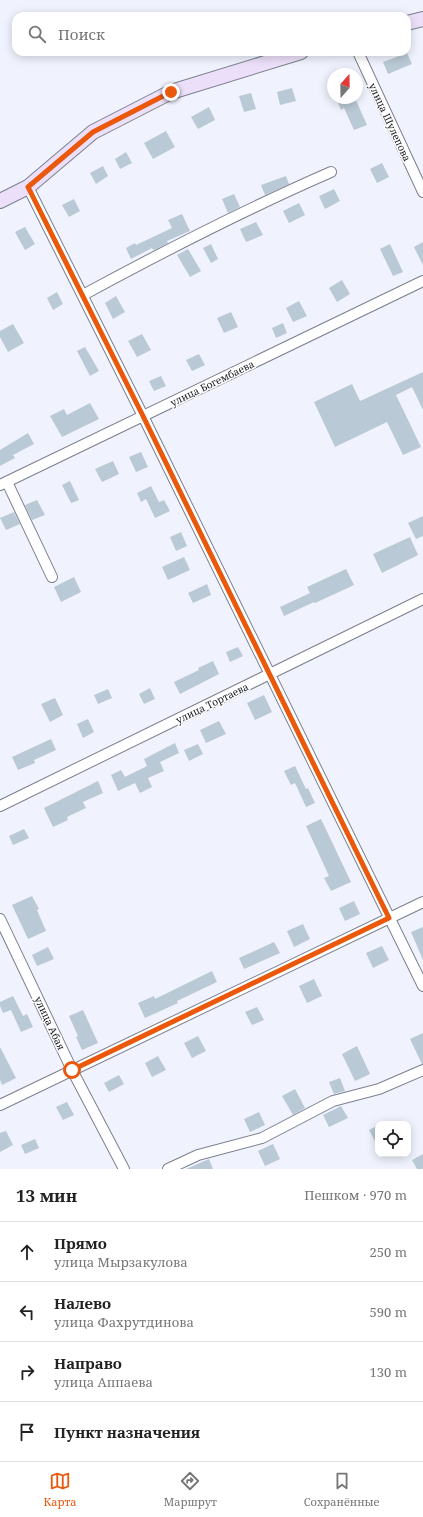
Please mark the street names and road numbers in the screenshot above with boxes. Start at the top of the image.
street label: улица Шулепова [366,81,414,164]
street label: улица Богембаева [168,356,257,409]
street label: улица Тортаева [173,679,251,727]
street label: улица Абая [31,994,69,1052]

